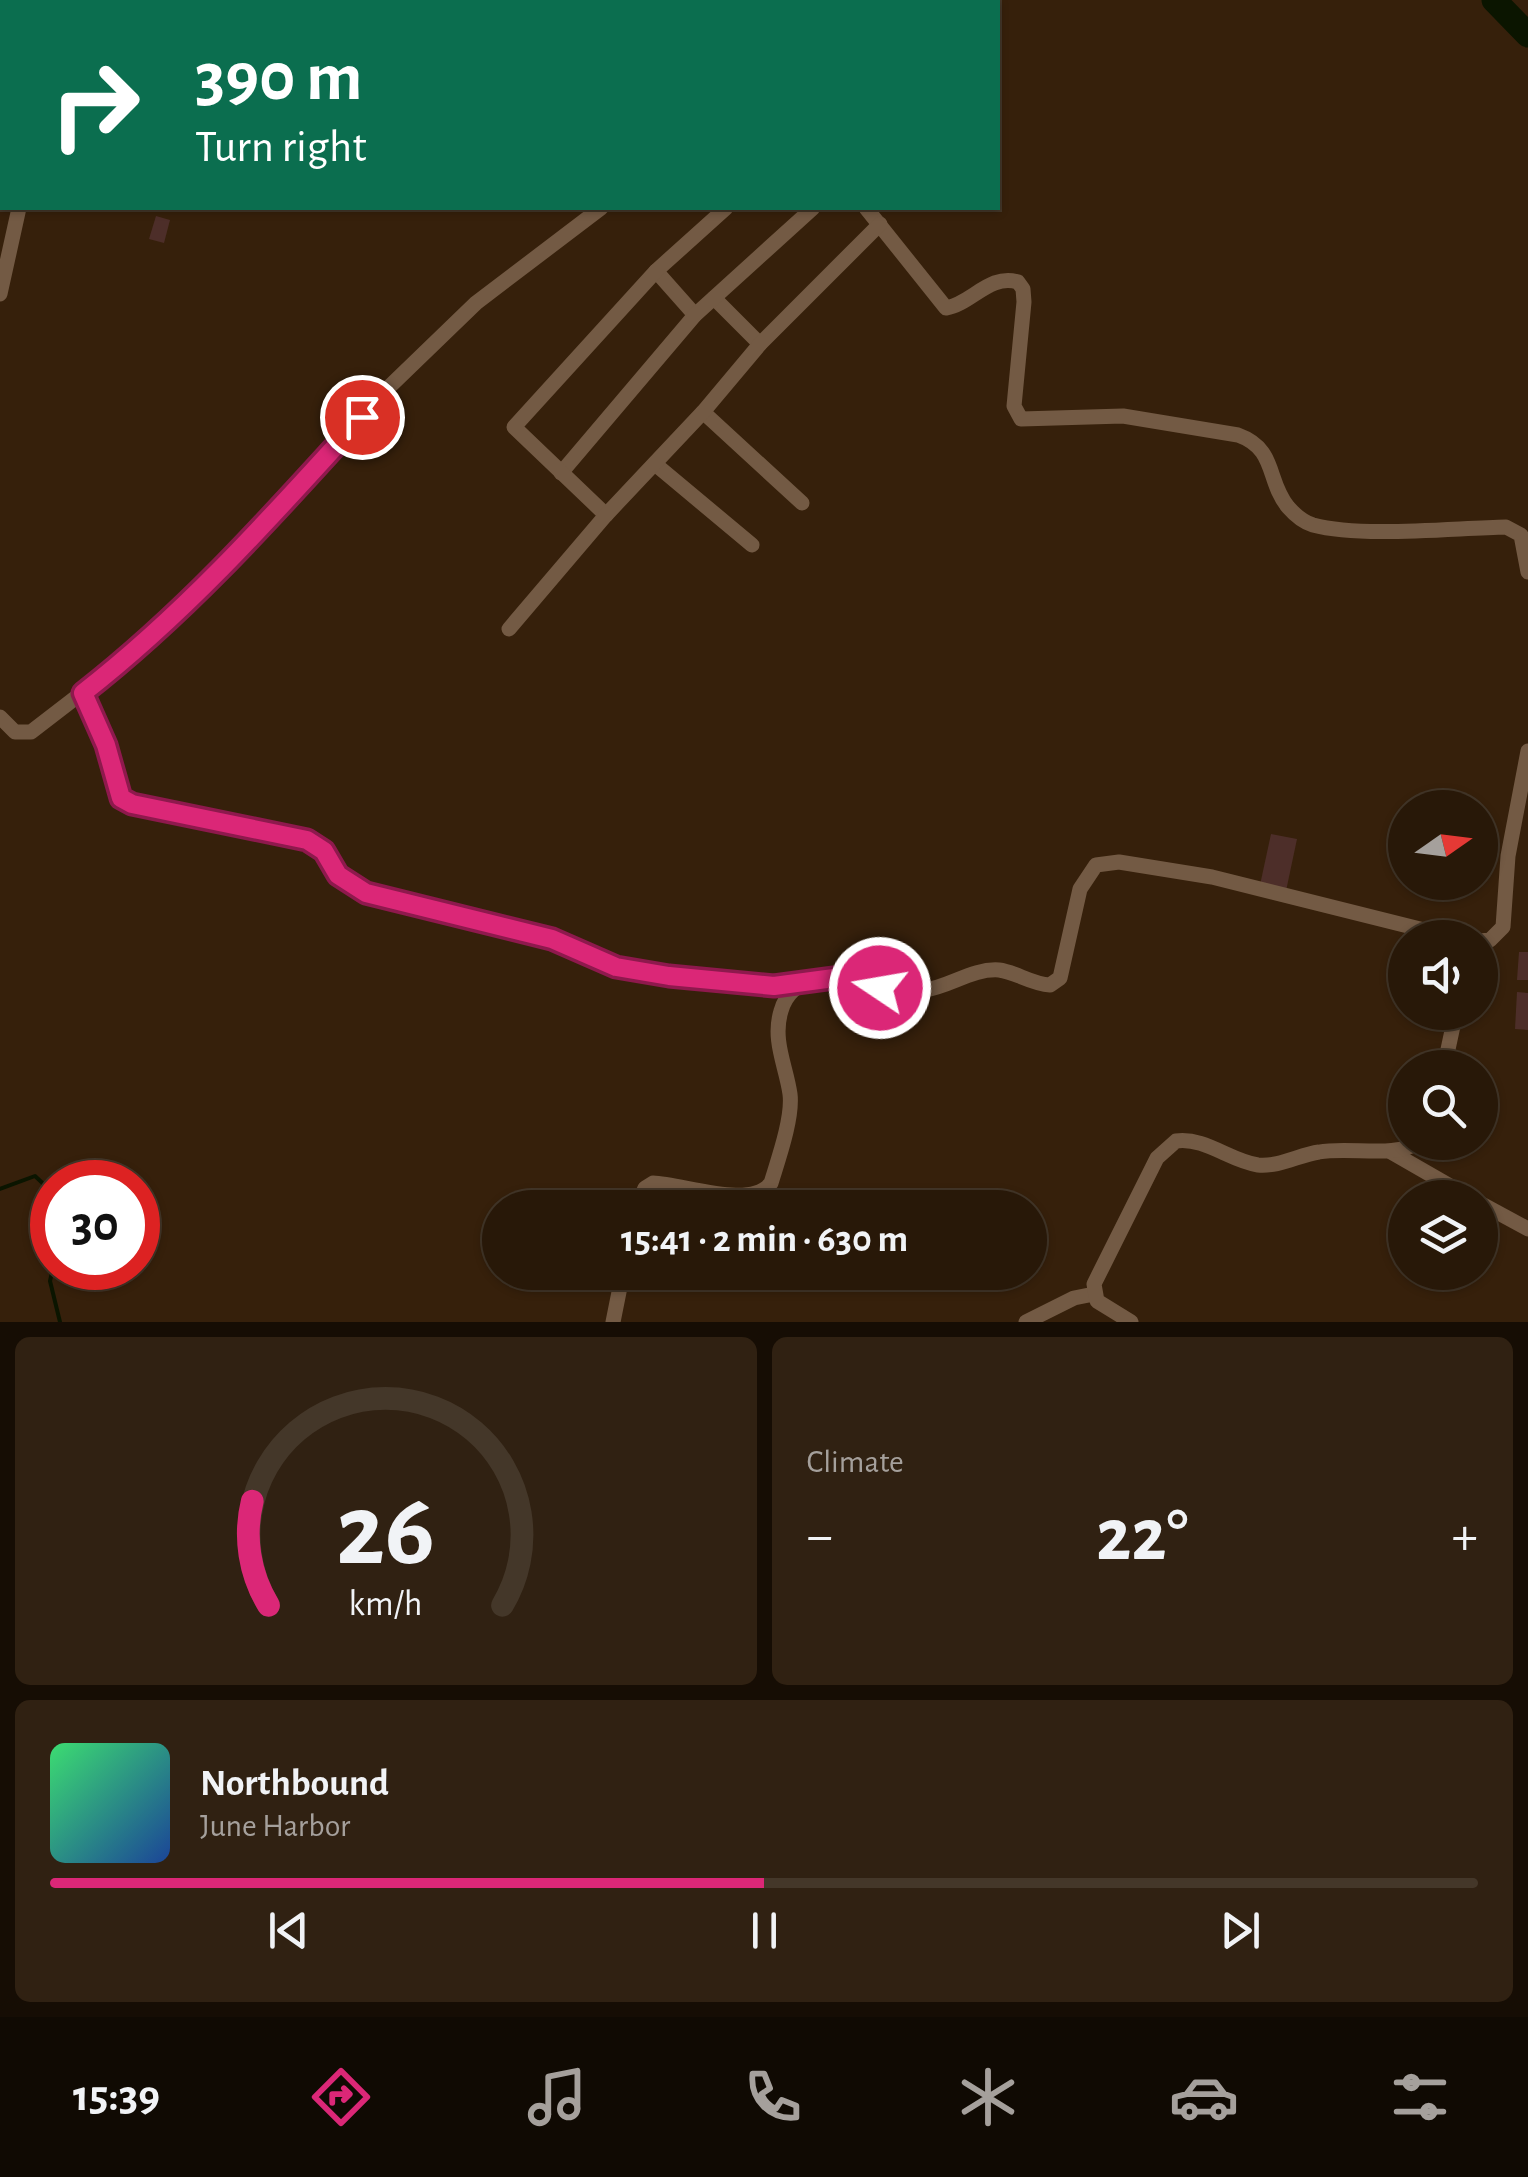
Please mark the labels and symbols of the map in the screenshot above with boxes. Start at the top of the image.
pin [320,375,405,460]
north arrow [1388,790,1498,900]
position arrow [828,936,932,1040]
speed limit sign: 30 [30,1160,160,1290]

